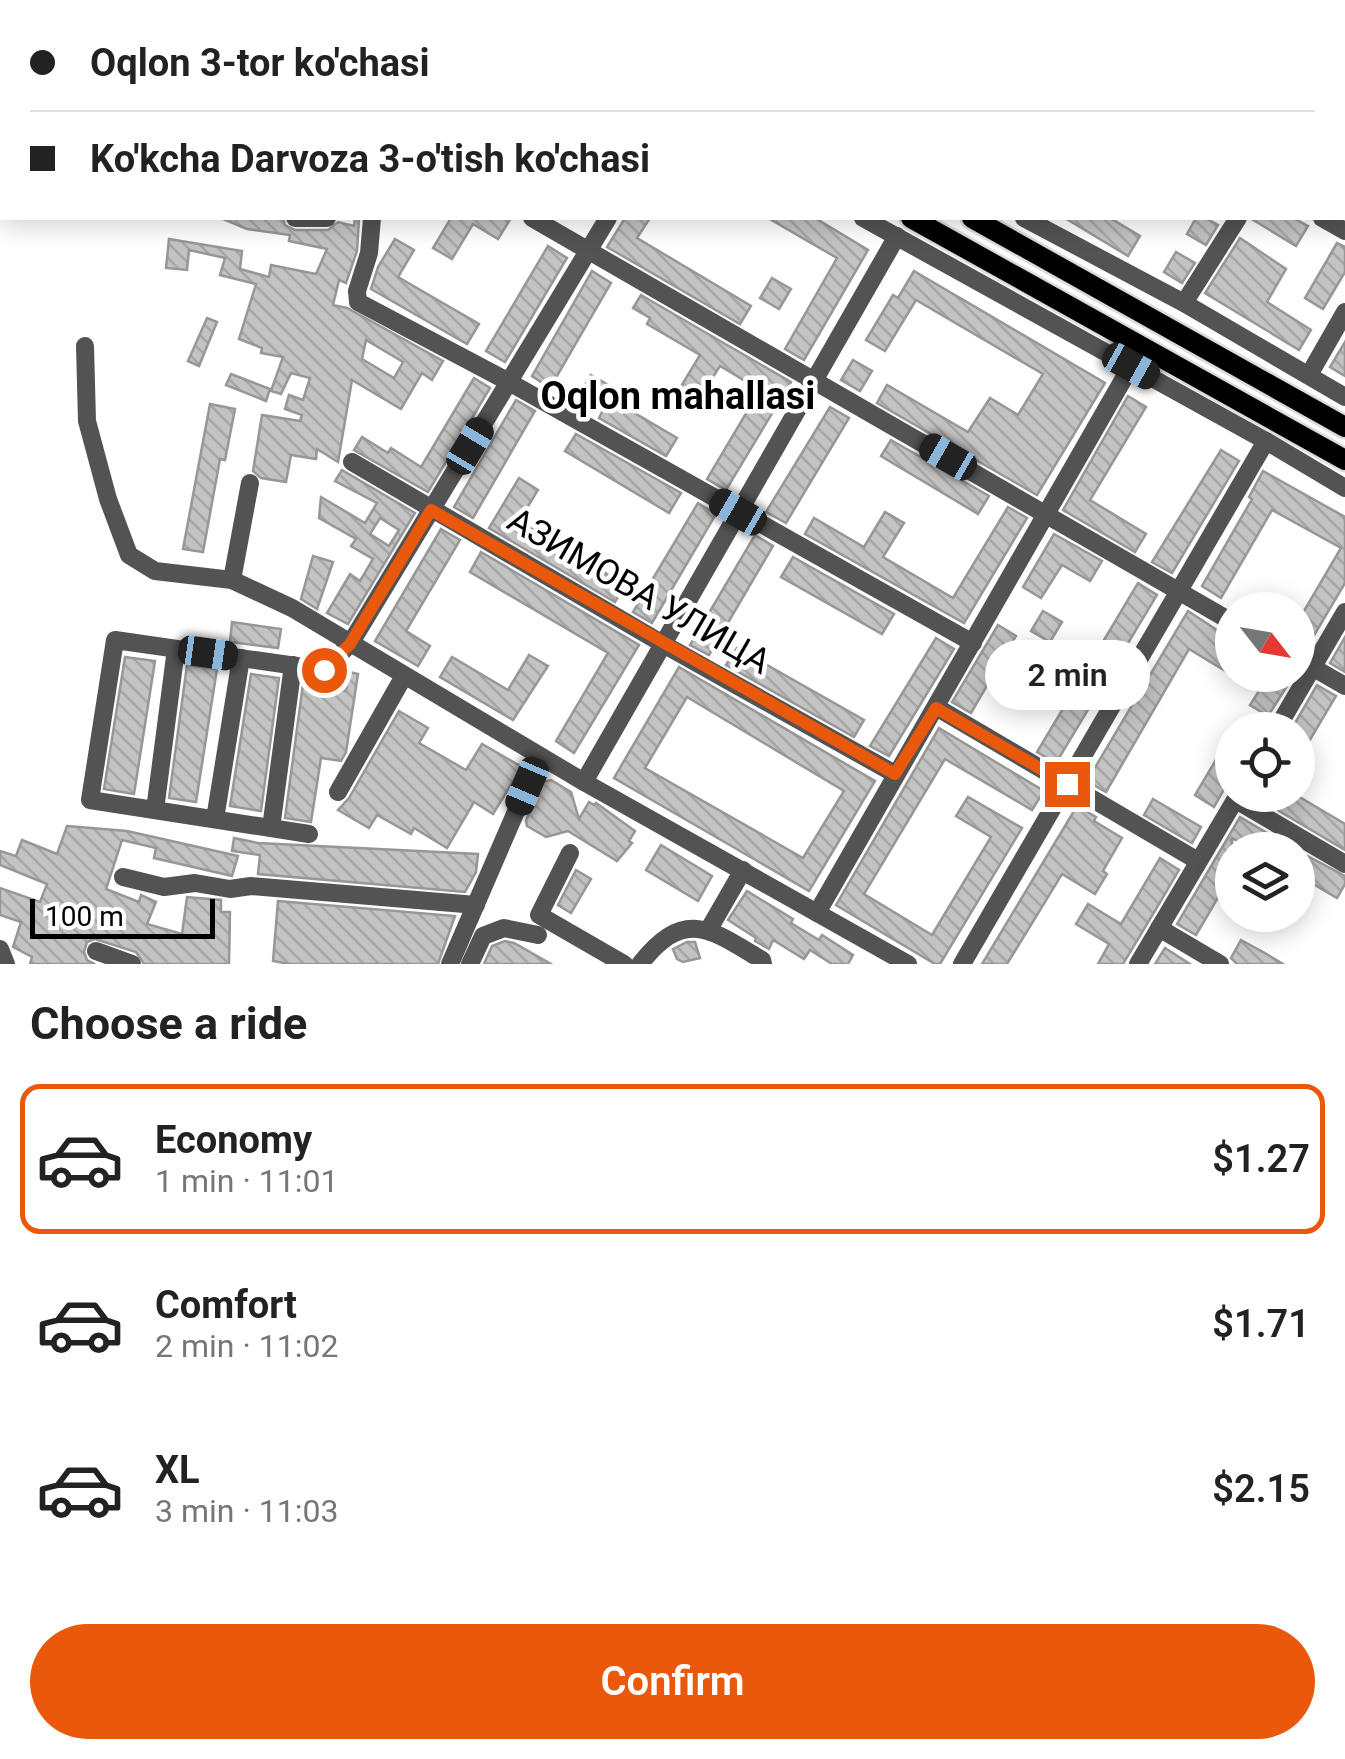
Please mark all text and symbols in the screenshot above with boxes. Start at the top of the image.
text: Oqlon 3-tor ko'chasi [90,41,430,85]
text: Ko'kcha Darvoza 3-o'tish ko'chasi [90,137,650,181]
car [1097,338,1165,394]
district label: Oqlon mahallasi [541,374,815,418]
car [442,413,498,479]
car [915,429,981,485]
car [705,484,771,540]
street label: АЗИМОВА УЛИЦА [501,499,778,683]
north arrow [1215,592,1315,692]
map controls [1215,592,1315,932]
car [176,634,240,672]
callout: 2 min [984,639,1150,709]
route start [302,648,347,693]
text: 2 min [1027,656,1108,694]
button: locate [1215,712,1315,812]
car [501,753,553,819]
route end [1045,762,1090,807]
button: layers [1215,832,1315,932]
scale bar [30,894,215,938]
text: 100 m [45,900,124,933]
text: Choose a ride [30,997,307,1050]
icon: car [35,1114,125,1204]
text: Economy [155,1118,312,1162]
text: $1.27 [1212,1137,1310,1181]
text: 1 min · 11:01 [155,1162,338,1200]
icon: car [35,1279,125,1369]
text: Comfort [155,1283,297,1327]
text: $1.71 [1212,1302,1310,1346]
text: 2 min · 11:02 [155,1327,338,1365]
icon: car [35,1444,125,1534]
text: XL [155,1448,200,1492]
text: $2.15 [1212,1467,1310,1511]
text: 3 min · 11:03 [155,1492,338,1530]
button: Confirm [30,1624,1315,1739]

